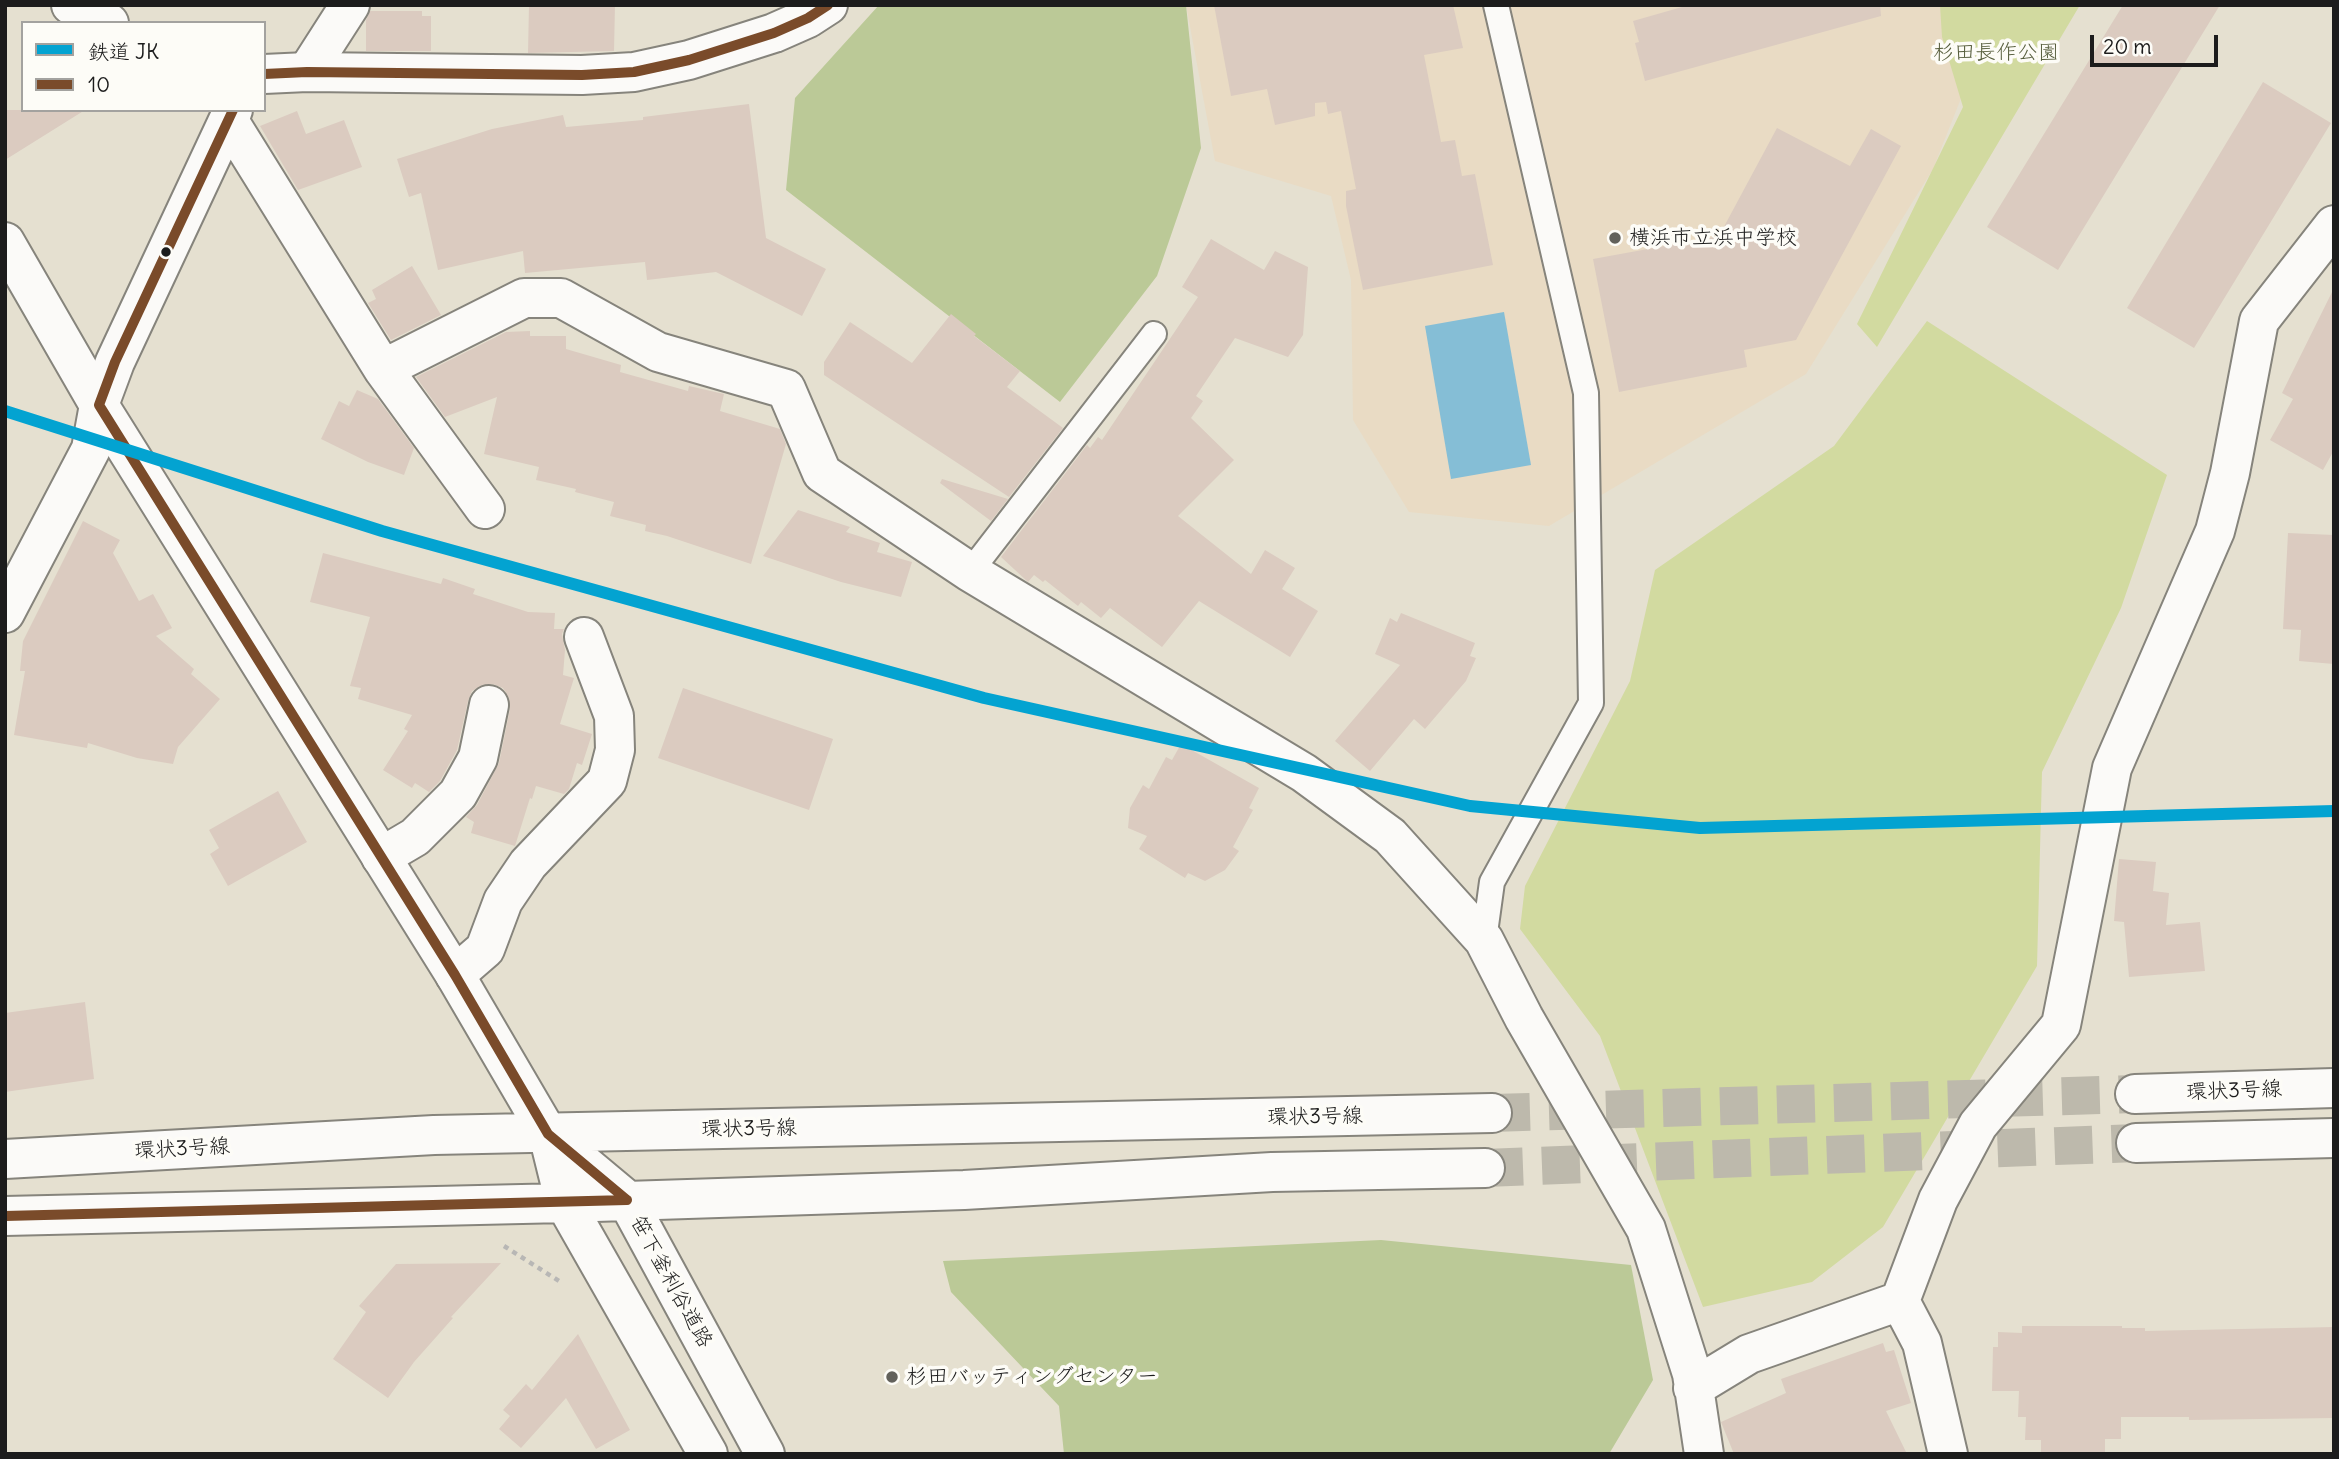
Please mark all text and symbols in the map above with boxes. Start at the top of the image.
legend [21,21,266,112]
scale bar [2094,21,2222,65]
text: 20 m [2103,33,2152,60]
text: 鉄道 JK [88,38,159,65]
park label: 杉田長作公園 [1933,40,2059,66]
text: 10 [88,71,110,98]
place label: 横浜市立浜中学校 [1629,225,1797,251]
marker: 横浜市立浜中学校 [1607,230,1623,246]
unlabelled marker [159,245,173,259]
street label: 環状3号線 [2186,1077,2282,1105]
street label: 環状3号線 [1267,1104,1363,1130]
street label: 環状3号線 [701,1116,797,1142]
street label: 環状3号線 [133,1134,231,1164]
street label: 笹下釜利谷道路 [624,1212,718,1352]
place label: 杉田バッティングセンター [906,1364,1158,1390]
marker: 杉田バッティングセンター [884,1369,900,1385]

